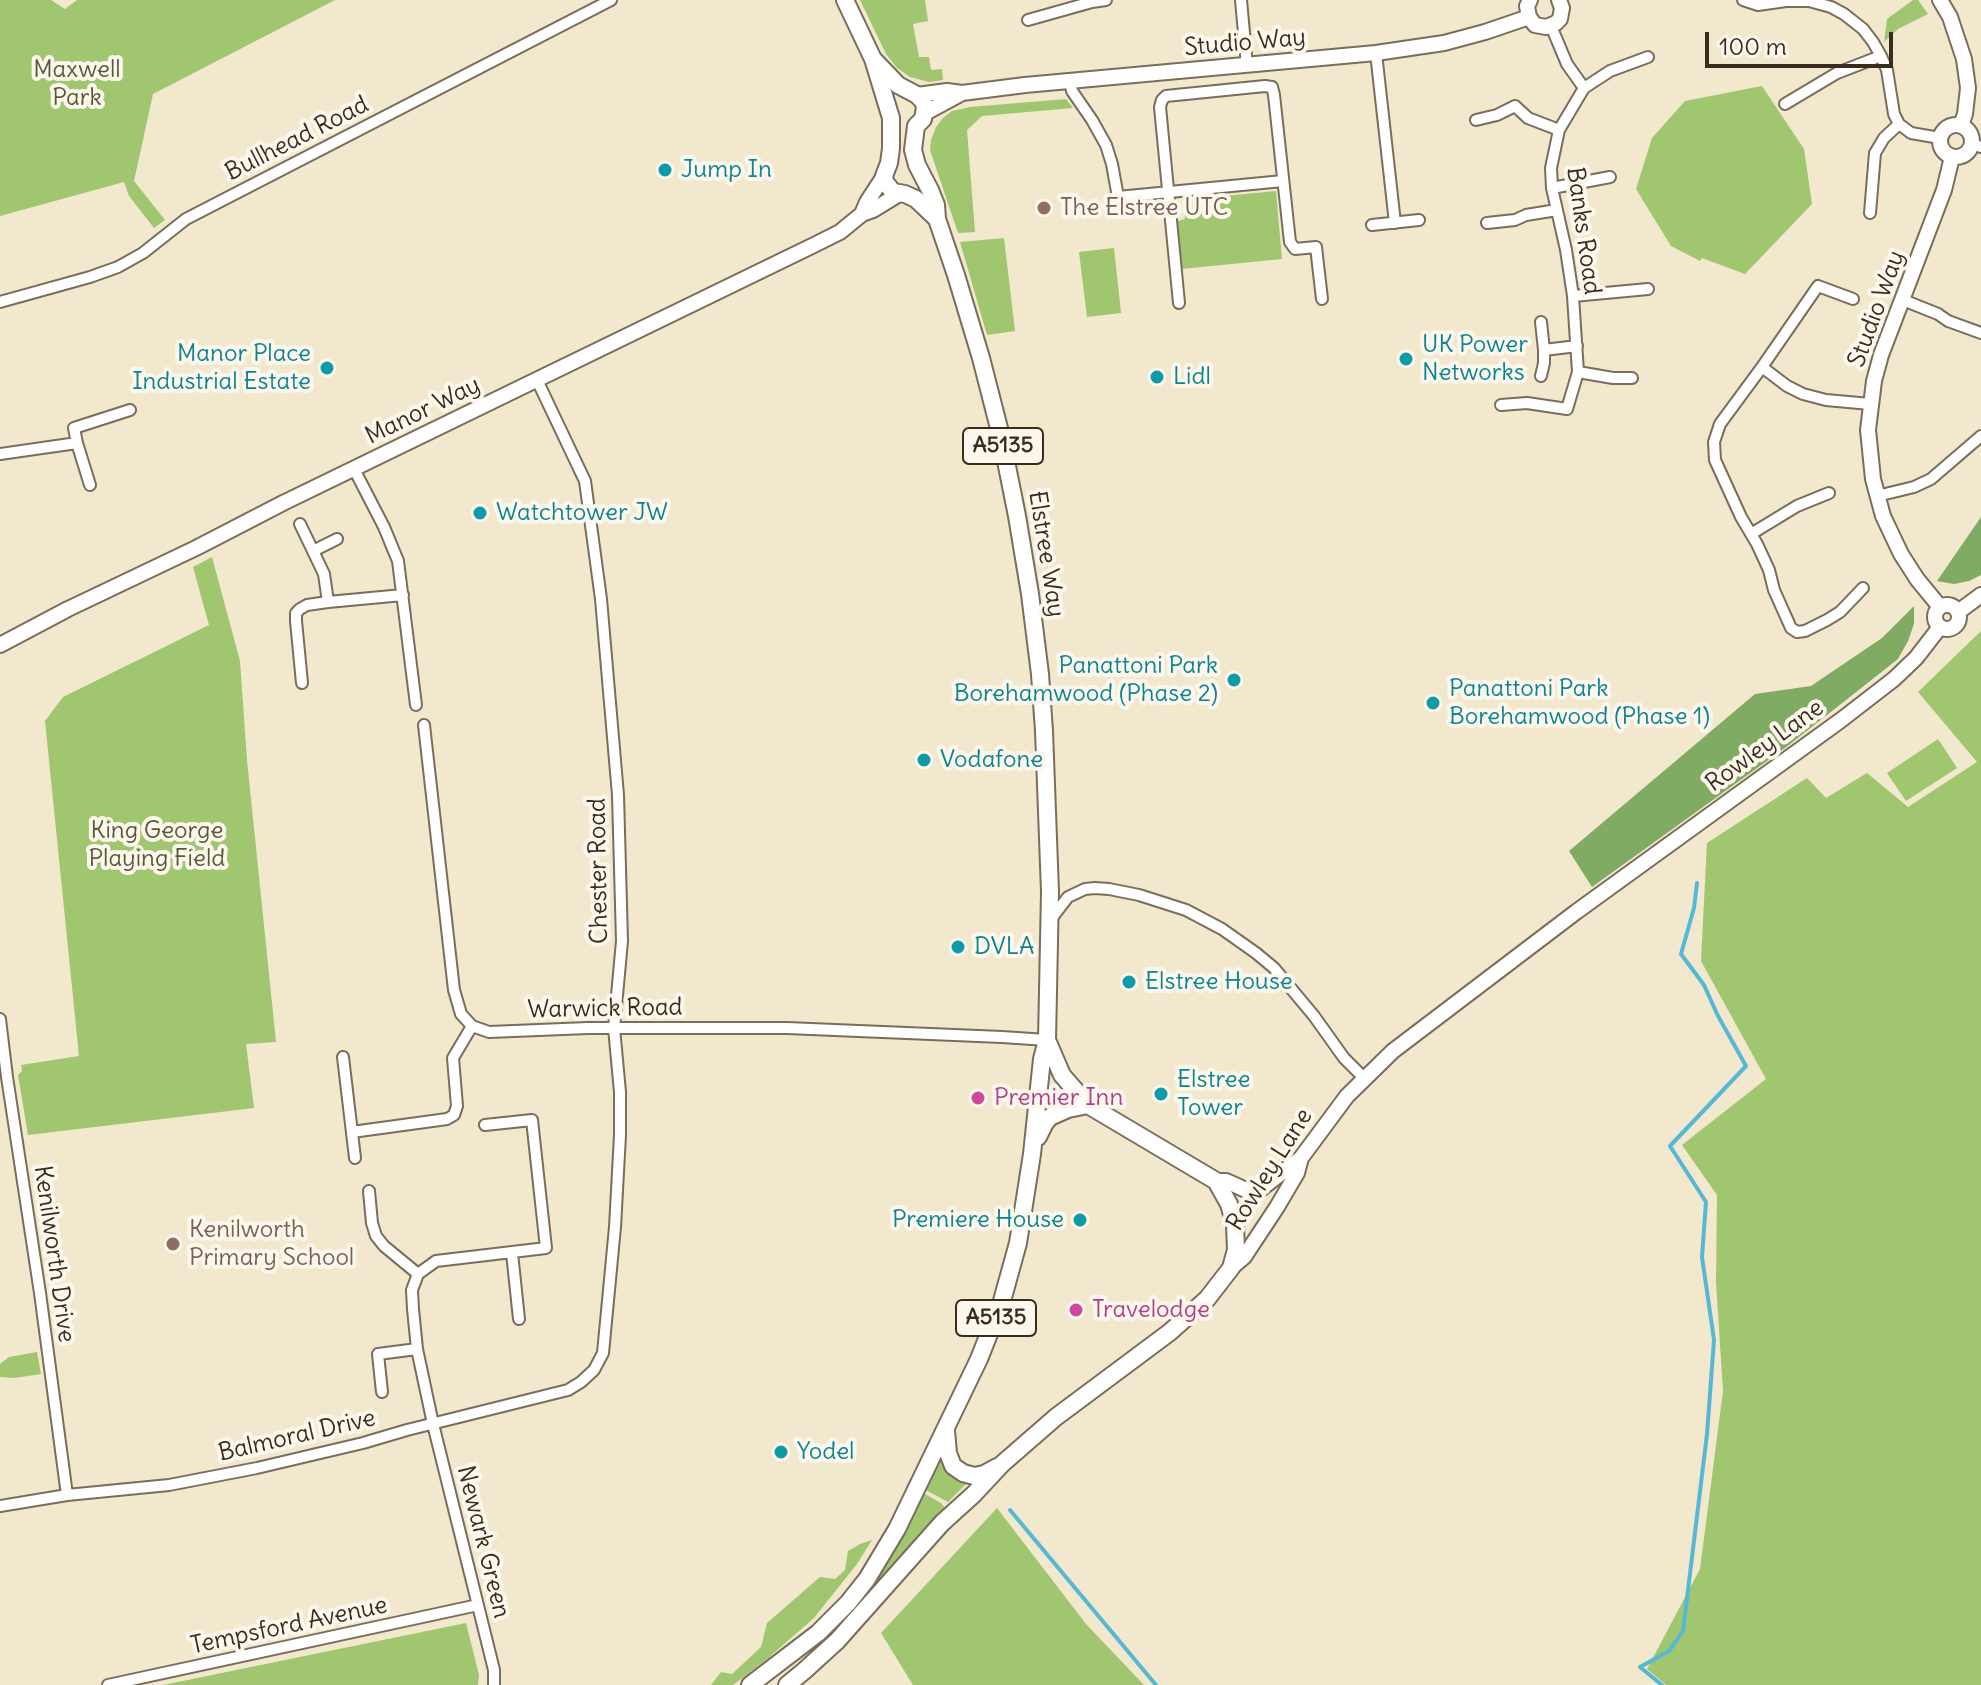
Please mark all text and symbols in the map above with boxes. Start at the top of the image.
scale bar [1709,16,1897,66]
street label: Studio Way [1183,23,1307,63]
text: 100 m [1719,31,1787,61]
park label: Maxwell Park [33,56,121,112]
street label: Bullhead Road [221,91,373,187]
place label: Jump In [681,156,772,184]
marker: Jump In [656,161,674,179]
street label: Banks Road [1560,165,1606,297]
place label: The Elstree UTC [1060,194,1228,222]
marker: The Elstree UTC [1035,199,1053,217]
street label: Studio Way [1843,247,1911,371]
place label: UK Power Networks [1422,331,1528,387]
place label: Manor Place Industrial Estate [132,340,311,396]
marker: UK Power Networks [1397,350,1415,368]
marker: Manor Place Industrial Estate [318,359,336,377]
place label: Lidl [1173,363,1211,391]
marker: Lidl [1148,368,1166,386]
street label: Manor Way [361,371,485,451]
road number: A5135 [963,428,1043,464]
street label: Elstree Way [1022,489,1070,619]
place label: Watchtower JW [496,499,668,527]
marker: Watchtower JW [471,504,489,522]
place label: Panattoni Park Borehamwood (Phase 2) [954,652,1218,708]
marker: Panattoni Park Borehamwood (Phase 2) [1225,671,1243,689]
place label: Panattoni Park Borehamwood (Phase 1) [1449,675,1710,731]
marker: Panattoni Park Borehamwood (Phase 1) [1424,694,1442,712]
street label: Rowley Lane [1701,694,1829,798]
place label: Vodafone [940,746,1043,774]
marker: Vodafone [915,751,933,769]
street label: Chester Road [583,798,615,944]
park label: King George Playing Field [89,817,225,873]
place label: DVLA [974,933,1034,961]
marker: DVLA [949,938,967,956]
place label: Elstree House [1145,968,1293,996]
marker: Elstree House [1120,973,1138,991]
street label: Warwick Road [527,993,683,1025]
place label: Elstree Tower [1177,1066,1250,1122]
place label: Premier Inn [994,1084,1123,1112]
marker: Elstree Tower [1152,1085,1170,1103]
marker: Premier Inn [969,1089,987,1107]
street label: Rowley Lane [1221,1104,1319,1236]
street label: Kenilworth Drive [27,1164,81,1344]
place label: Premiere House [892,1206,1064,1234]
marker: Premiere House [1071,1211,1089,1229]
place label: Kenilworth Primary School [189,1216,354,1272]
marker: Kenilworth Primary School [164,1235,182,1253]
place label: Travelodge [1092,1296,1210,1324]
road number: A5135 [956,1300,1036,1336]
marker: Travelodge [1067,1301,1085,1319]
street label: Balmoral Drive [216,1404,378,1468]
place label: Yodel [797,1438,854,1466]
marker: Yodel [772,1443,790,1461]
street label: Newark Green [450,1463,516,1621]
street label: Tempsford Avenue [188,1591,390,1661]

